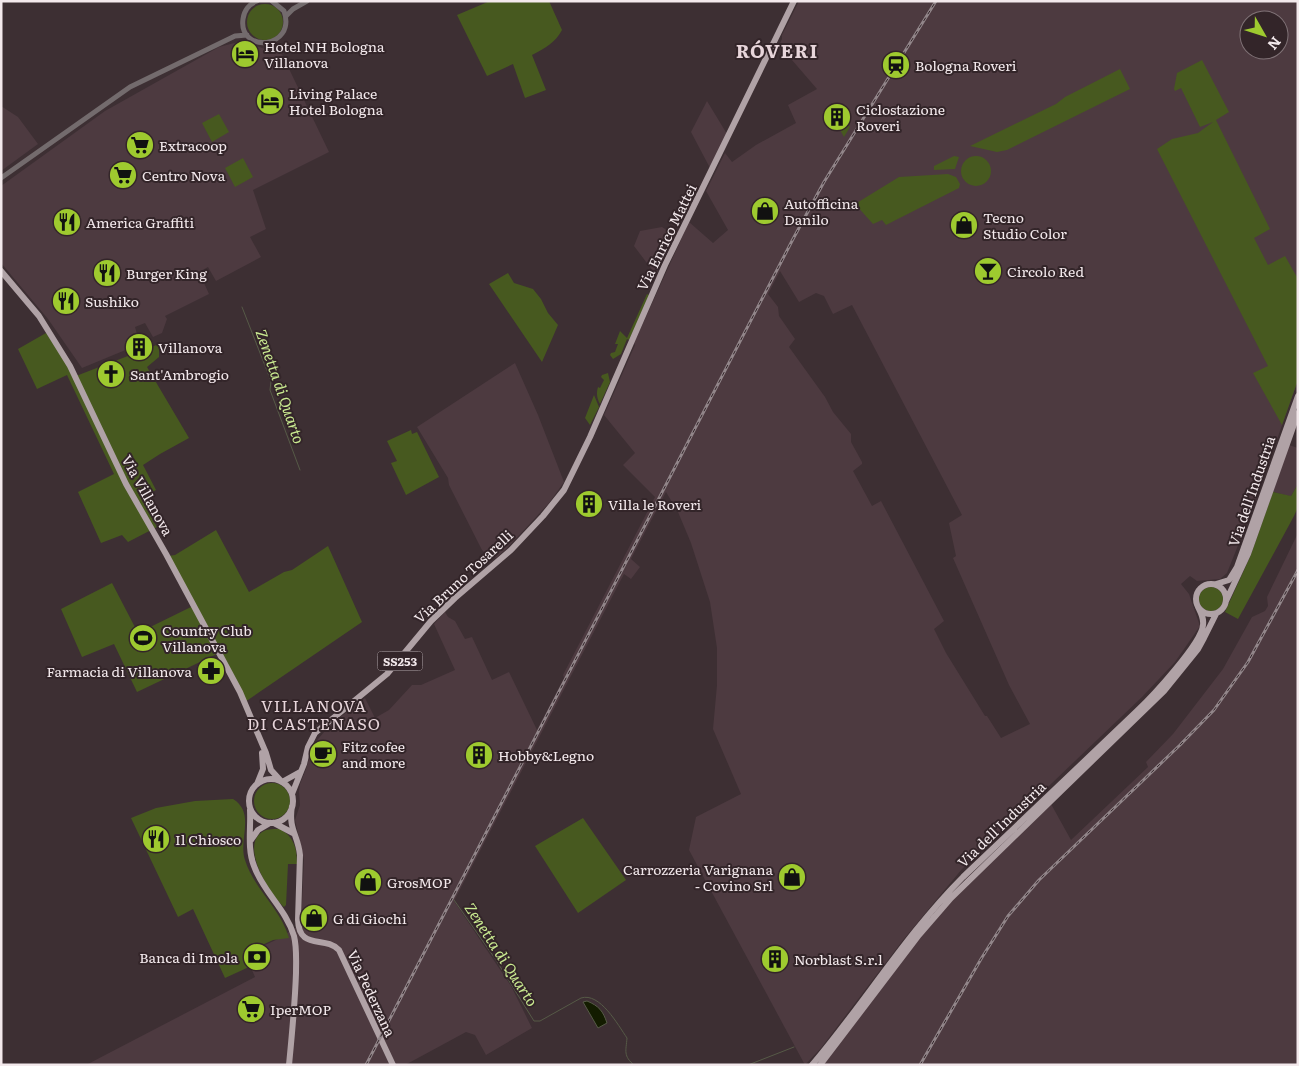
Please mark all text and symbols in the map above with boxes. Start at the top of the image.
north arrow [1239,10,1289,60]
text: N [1263,33,1286,55]
place label: Hotel NH Bologna Villanova [264,36,385,72]
district label: RÓVERI [736,36,818,64]
hotel icon: Hotel NH Bologna Villanova [230,39,260,69]
station icon: Bologna Roveri [881,50,911,80]
place label: Bologna Roveri [915,55,1017,75]
place label: Living Palace Hotel Bologna [289,83,384,119]
hotel icon: Living Palace Hotel Bologna [255,86,285,116]
place label: Ciclostazione Roveri [856,99,945,135]
building icon: Ciclostazione Roveri [822,102,852,132]
supermarket icon: Extracoop [125,130,155,160]
place label: Extracoop [159,135,227,155]
supermarket icon: Centro Nova [108,160,138,190]
place label: Centro Nova [142,165,226,185]
street label: Via Enrico Mattei [631,180,701,294]
place label: Autofficina Danilo [784,193,859,229]
shop icon: Autofficina Danilo [750,196,780,226]
restaurant icon: America Graffiti [52,207,82,237]
place label: Tecno Studio Color [983,207,1067,243]
shop icon: Tecno Studio Color [949,210,979,240]
place label: America Graffiti [86,212,194,232]
bar icon: Circolo Red [973,256,1003,286]
restaurant icon: Burger King [92,258,122,288]
place label: Circolo Red [1007,261,1084,281]
place label: Burger King [126,263,207,283]
restaurant icon: Sushiko [51,286,81,316]
place label: Sushiko [85,291,139,311]
water label: Zenetta di Quarto [251,326,311,446]
building icon: Villanova [124,332,154,362]
place label: Villanova [158,337,223,357]
church icon: Sant'Ambrogio [96,359,126,389]
place label: Sant'Ambrogio [130,364,229,384]
street label: Via dell'Industria [1223,433,1279,549]
street label: Via Villanova [118,451,179,539]
building icon: Villa le Roveri [574,489,604,519]
place label: Villa le Roveri [608,494,702,514]
street label: Via Bruno Tosarelli [409,525,517,627]
place label: Country Club Villanova [162,620,252,656]
sports icon: Country Club Villanova [128,623,158,653]
road number: SS253 [378,651,422,670]
pharmacy icon: Farmacia di Villanova [196,656,226,686]
place label: Farmacia di Villanova [46,661,192,681]
district label: VILLANOVA DI CASTENASO [247,693,381,735]
place label: Fitz cofee and more [342,736,405,772]
cafe icon: Fitz cofee and more [308,739,338,769]
building icon: Hobby&Legno [464,740,494,770]
place label: Hobby&Legno [498,745,594,765]
street label: Via dell'Industria [952,776,1050,871]
restaurant icon: Il Chiosco [141,824,171,854]
place label: Il Chiosco [175,829,241,849]
place label: Carrozzeria Varignana - Covino Srl [623,859,773,895]
shop icon: Carrozzeria Varignana - Covino Srl [777,862,807,892]
shop icon: GrosMOP [353,867,383,897]
place label: GrosMOP [387,872,452,892]
water label: Zenetta di Quarto [460,897,544,1011]
shop icon: G di Giochi [299,903,329,933]
place label: G di Giochi [333,908,407,928]
bank icon: Banca di Imola [242,942,272,972]
building icon: Norblast S.r.l [760,944,790,974]
street label: Via Pederzana [343,946,401,1040]
place label: Banca di Imola [139,947,238,967]
place label: Norblast S.r.l [794,949,883,969]
supermarket icon: IperMOP [236,994,266,1024]
place label: IperMOP [270,999,332,1019]

